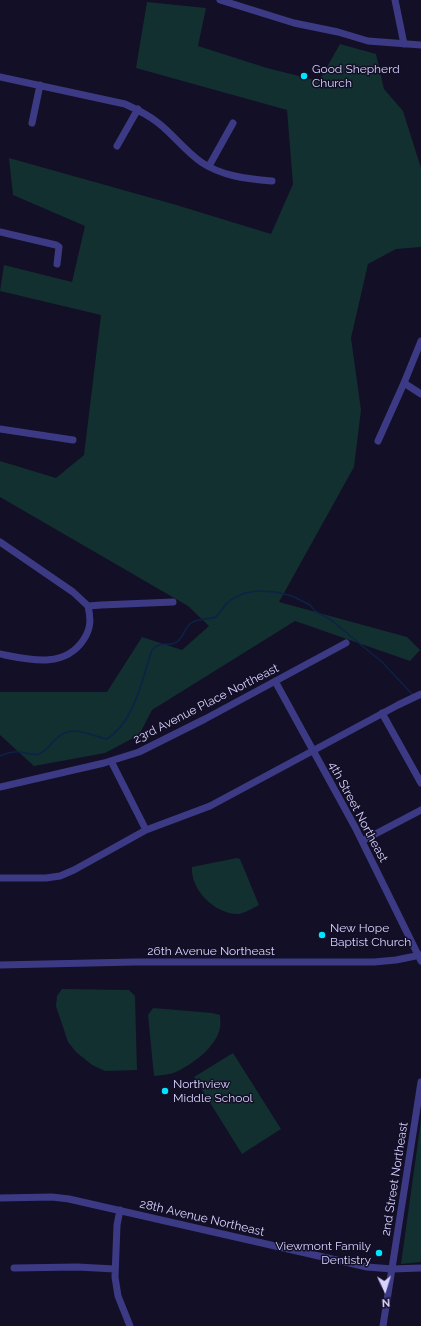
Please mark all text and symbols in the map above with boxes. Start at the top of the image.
place label: Good Shepherd Church [312,62,400,90]
marker: Good Shepherd Church [299,71,309,81]
street label: 23rd Avenue Place Northeast [131,661,281,747]
street label: 4th Street Northeast [325,759,391,865]
place label: New Hope Baptist Church [330,921,411,949]
marker: New Hope Baptist Church [317,930,327,940]
street label: 26th Avenue Northeast [147,944,275,958]
place label: Northview Middle School [173,1077,253,1105]
marker: Northview Middle School [160,1086,170,1096]
street label: 2nd Street Northeast [379,1121,411,1237]
street label: 28th Avenue Northeast [138,1197,266,1239]
place label: Viewmont Family Dentistry [275,1239,371,1267]
marker: Viewmont Family Dentistry [374,1248,384,1258]
north arrow [365,1270,405,1310]
text: N [381,1296,391,1309]

